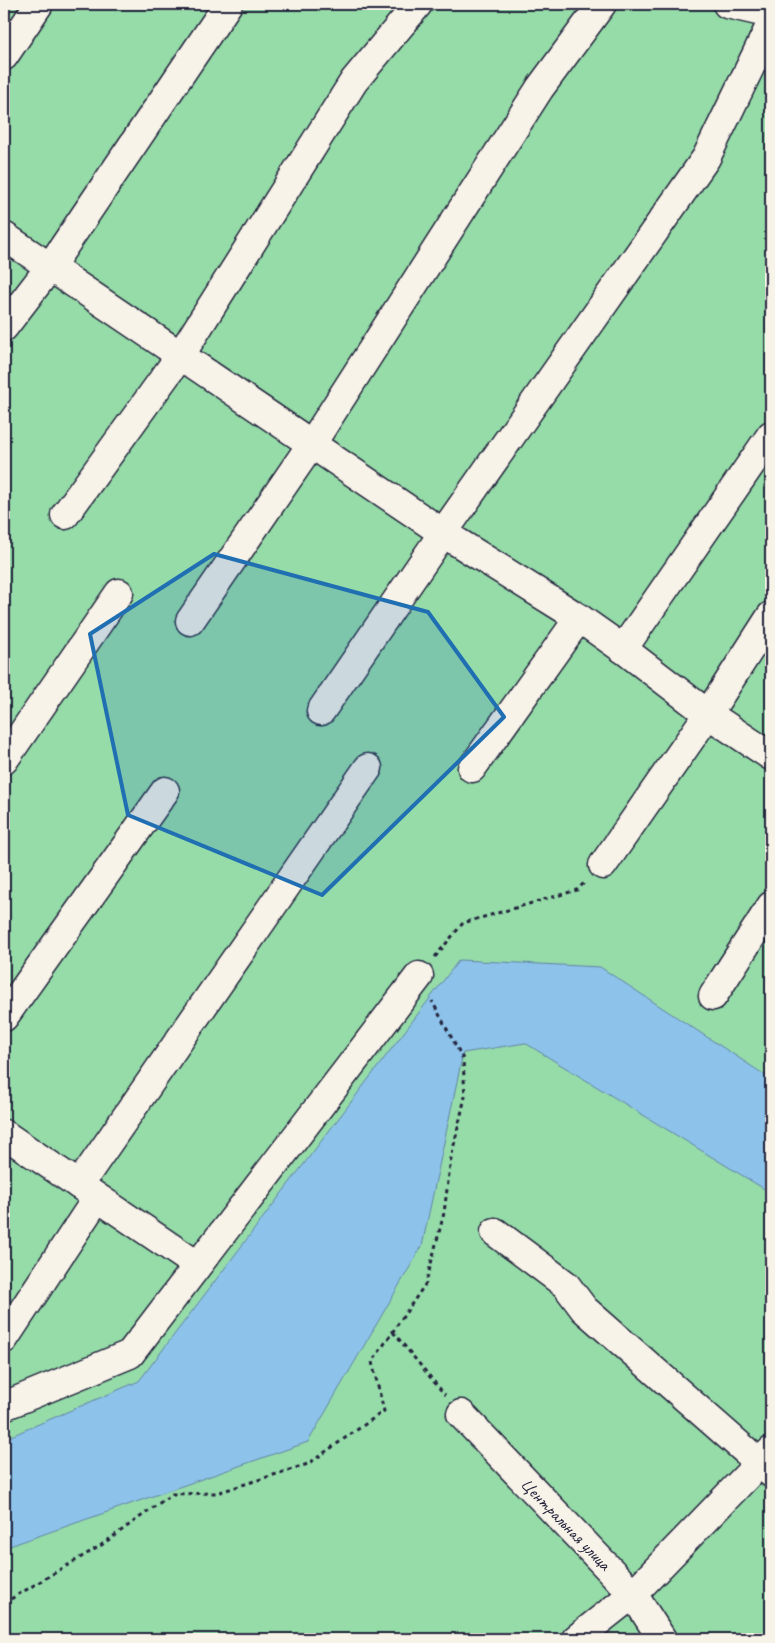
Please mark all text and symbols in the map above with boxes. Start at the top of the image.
street label: Центральная улица [516,1473,617,1576]

